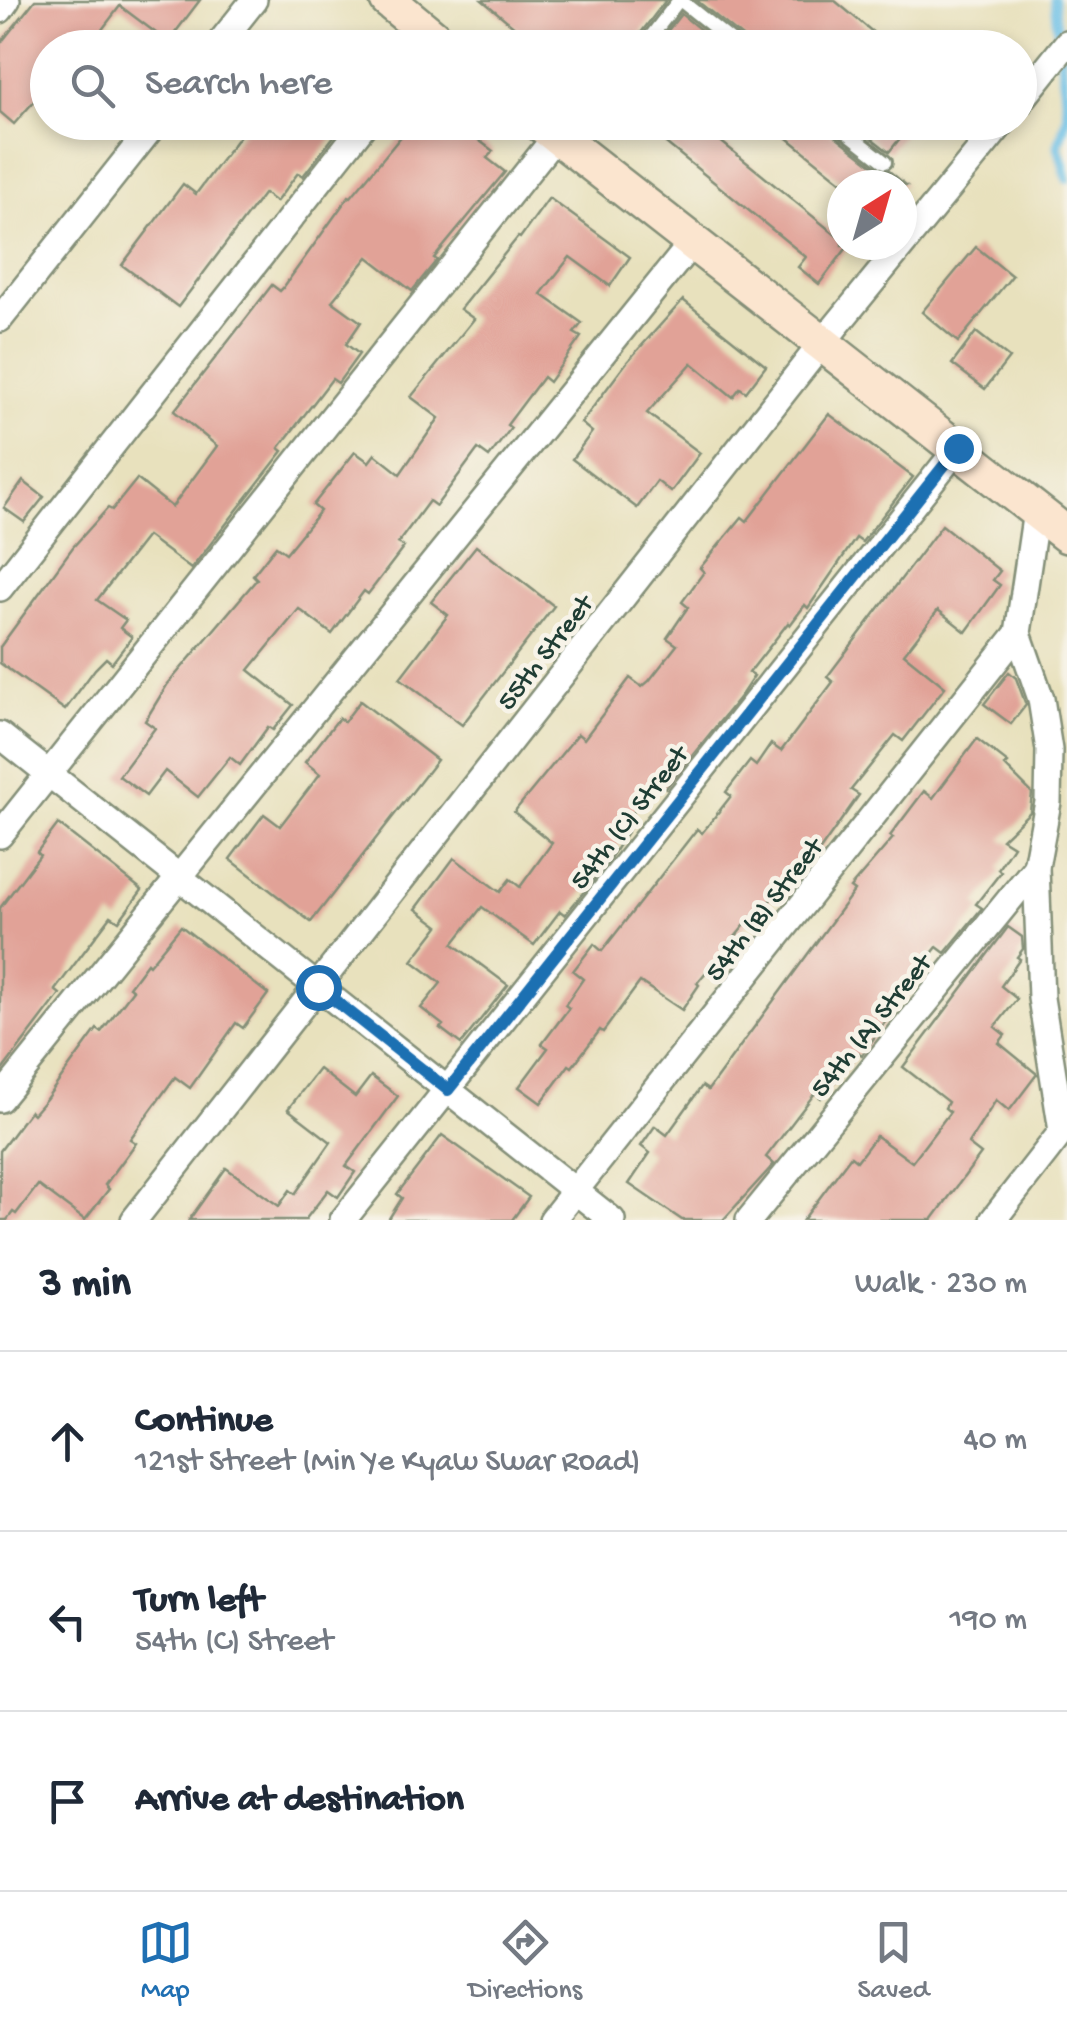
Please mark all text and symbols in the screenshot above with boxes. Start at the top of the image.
search box [30,30,1037,140]
icon: search [65,58,120,113]
text: Search here [145,63,332,107]
north arrow [827,170,917,260]
route end [936,426,982,472]
street label: 55th Street [491,588,603,718]
street label: 54th (C) Street [564,738,699,897]
street label: 54th (B) Street [699,831,833,989]
street label: 54th (A) Street [805,947,942,1105]
route start [296,965,342,1011]
text: 3 min [40,1261,131,1310]
text: Walk · 230 m [855,1266,1027,1304]
text: Continue [135,1400,273,1444]
icon: ahead [40,1414,95,1469]
text: 40 m [963,1422,1027,1460]
text: 121st Street (Min Ye Kyaw Swar Road) [135,1444,641,1482]
text: Turn left [135,1580,263,1624]
icon: left [40,1594,95,1649]
text: 190 m [950,1602,1027,1640]
text: 54th (C) Street [135,1624,333,1662]
icon: arrive [40,1774,95,1829]
text: Arrive at destination [135,1779,464,1823]
tab: Map [138,1915,193,2008]
tab: Directions [468,1915,582,2008]
tab: Saved [857,1915,929,2008]

